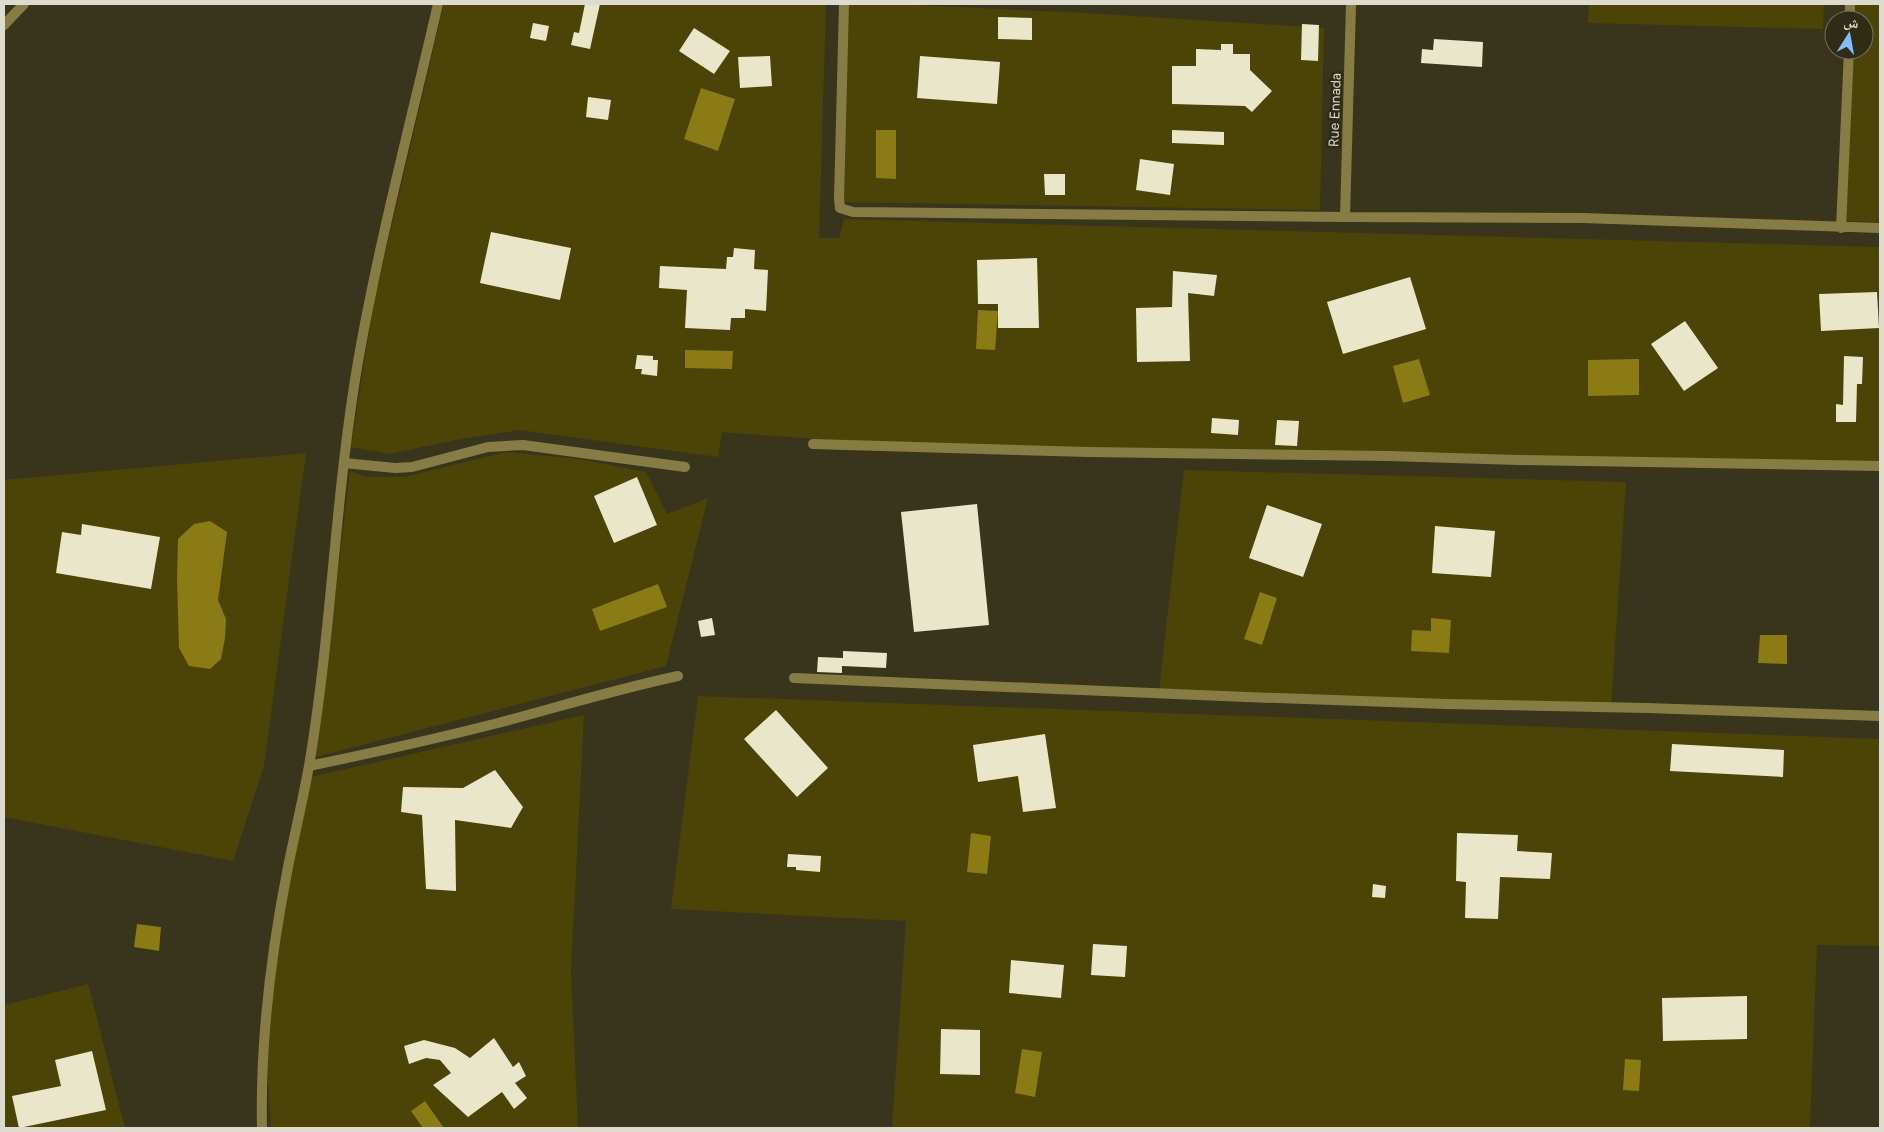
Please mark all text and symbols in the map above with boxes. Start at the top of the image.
north arrow [1824,10,1874,60]
text: ش [1842,13,1860,33]
street label: Rue Ennada [1325,73,1345,147]

